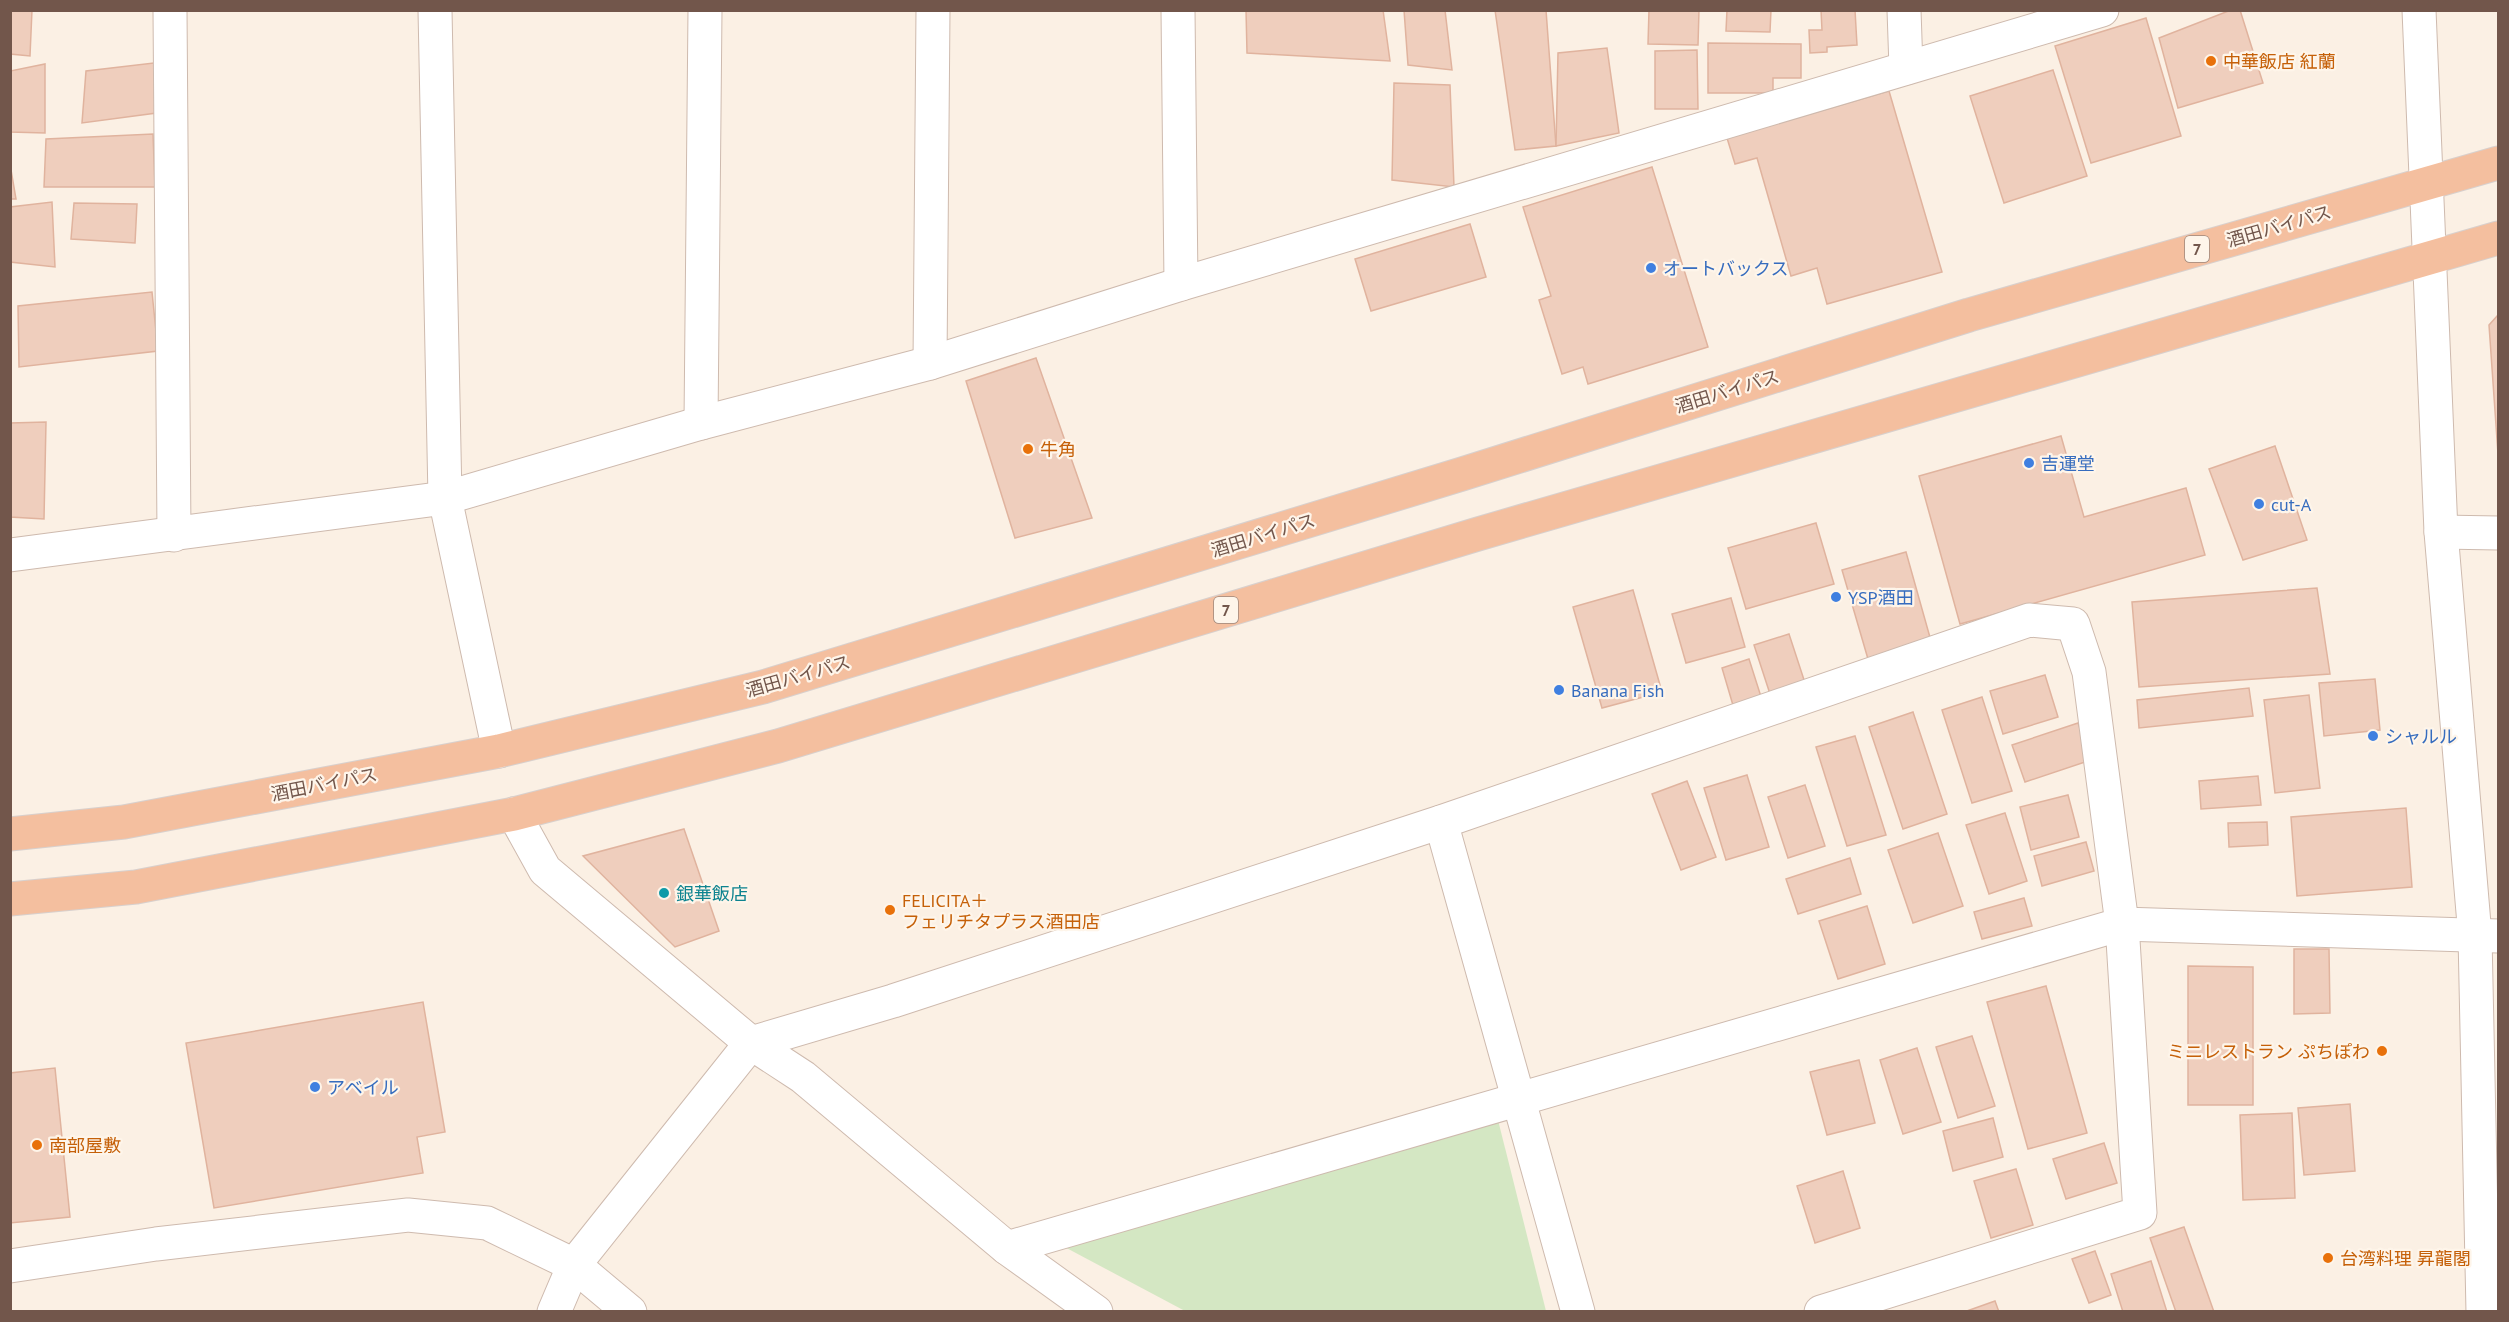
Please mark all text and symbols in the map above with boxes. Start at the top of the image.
place label: 中華飯店 紅蘭 [2223,50,2336,73]
marker: 中華飯店 紅蘭 [2204,54,2218,68]
street label: 酒田バイパス [2224,200,2334,252]
road number: 7 [2185,236,2209,262]
place label: オートバックス [1663,257,1788,280]
marker: オートバックス [1644,261,1658,275]
street label: 酒田バイパス [1672,364,1782,418]
place label: 牛角 [1040,438,1076,461]
marker: 牛角 [1021,442,1035,456]
place label: 吉運堂 [2041,452,2095,475]
marker: 吉運堂 [2022,456,2036,470]
place label: cut-A [2271,493,2312,516]
marker: cut-A [2252,497,2266,511]
street label: 酒田バイパス [1208,508,1318,562]
place label: YSP酒田 [1848,586,1914,609]
marker: YSP酒田 [1829,590,1843,604]
road number: 7 [1214,597,1238,623]
street label: 酒田バイパス [743,650,853,702]
place label: Banana Fish [1571,679,1664,702]
marker: Banana Fish [1552,683,1566,697]
place label: シャルル [2385,725,2457,748]
marker: シャルル [2366,729,2380,743]
street label: 酒田バイパス [269,762,379,806]
place label: 銀華飯店 [676,882,748,905]
marker: 銀華飯店 [657,886,671,900]
place label: FELICITA＋ フェリチタプラス酒田店 [902,889,1100,933]
marker: FELICITA＋ フェリチタプラス酒田店 [883,903,897,917]
place label: ミニレストラン ぷちぽわ [2167,1040,2370,1063]
marker: ミニレストラン ぷちぽわ [2375,1044,2389,1058]
place label: アベイル [327,1076,399,1099]
marker: アベイル [308,1080,322,1094]
place label: 南部屋敷 [49,1134,121,1157]
marker: 南部屋敷 [30,1138,44,1152]
place label: 台湾料理 昇龍閣 [2340,1247,2471,1270]
marker: 台湾料理 昇龍閣 [2321,1251,2335,1265]

